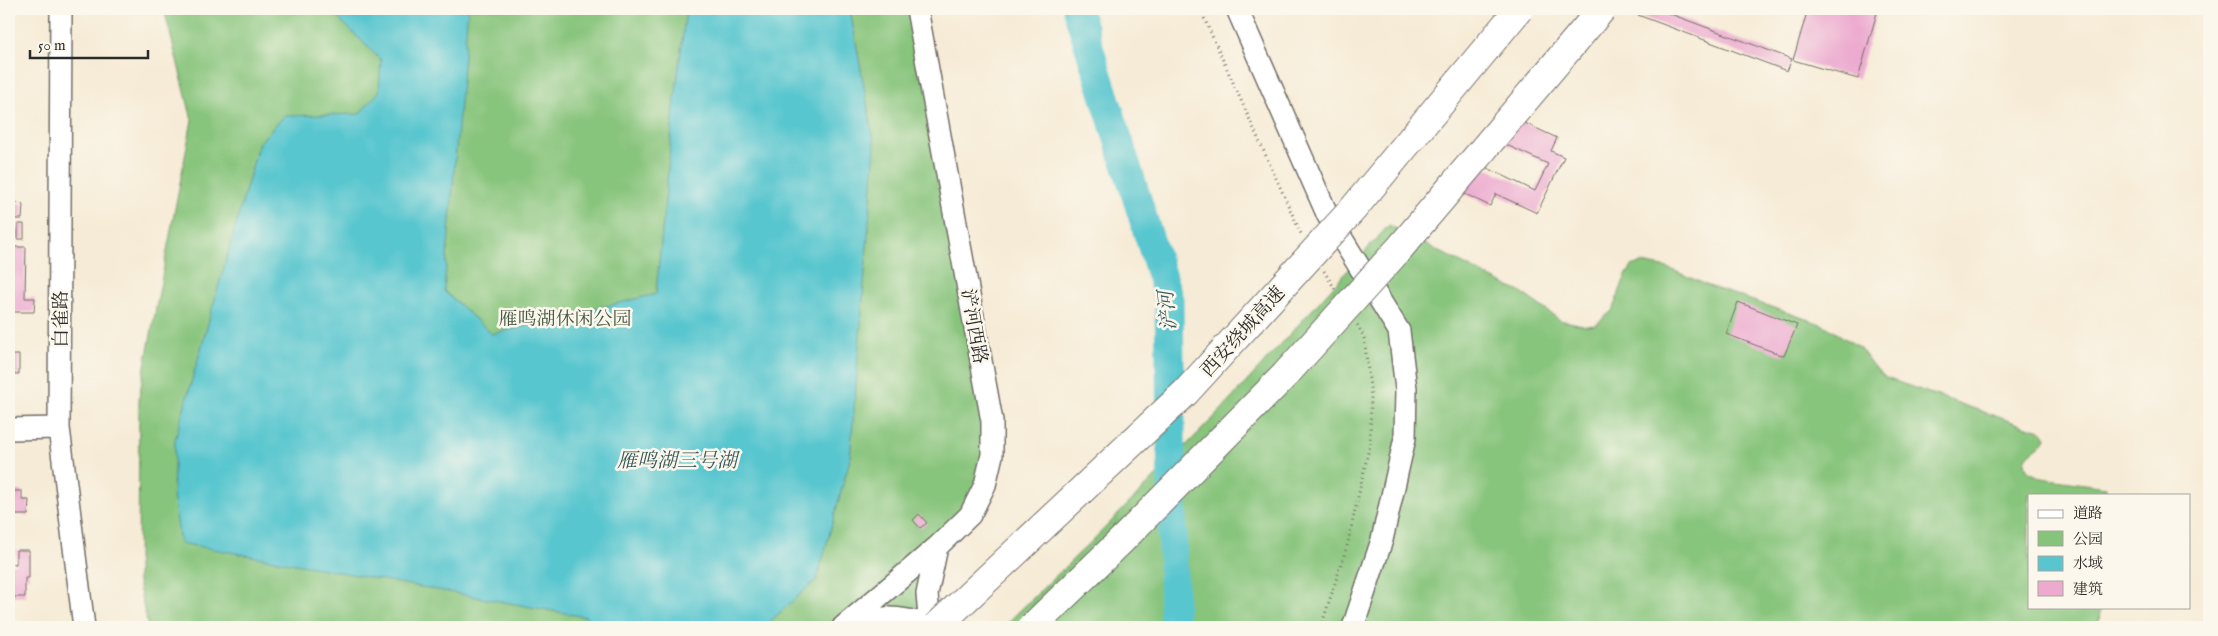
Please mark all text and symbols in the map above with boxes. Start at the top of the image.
scale bar [30,28,148,60]
text: 50 m [38,36,66,55]
street label: 西安绕城高速 [1196,282,1291,383]
street label: 浐河西路 [955,287,991,366]
water label: 浐河 [1154,287,1183,332]
street label: 白雀路 [50,290,74,348]
park label: 雁鸣湖休闲公园 [498,308,632,332]
water label: 雁鸣湖三号湖 [617,449,740,474]
legend [2028,494,2190,608]
text: 道路 [2073,504,2103,523]
text: 公园 [2073,530,2103,549]
text: 水域 [2073,554,2103,573]
text: 建筑 [2073,580,2103,599]

